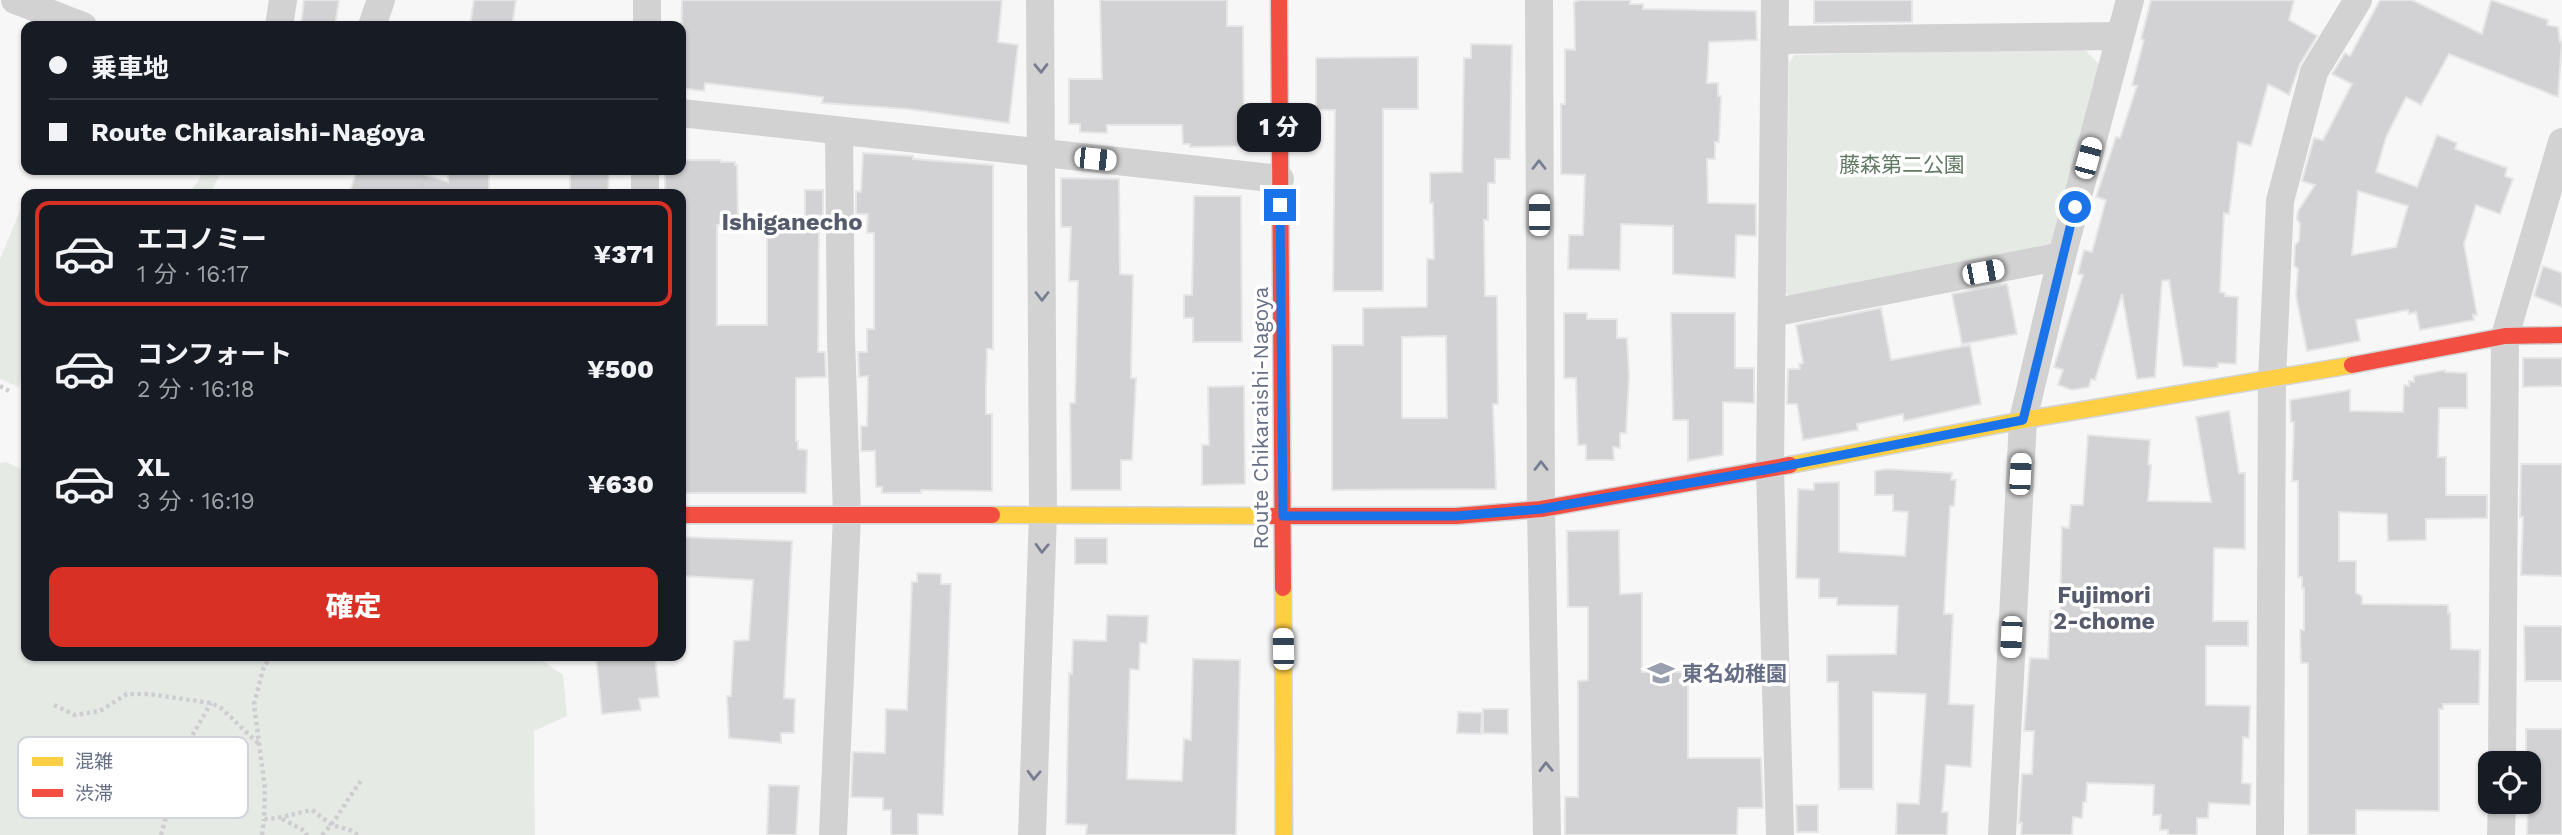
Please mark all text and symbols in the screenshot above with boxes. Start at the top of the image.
text: 乗車地 [91,53,169,83]
one-way arrow [1033,63,1049,74]
callout: 1 分 [1238,104,1322,152]
text: 1 分 [1259,114,1299,141]
text: Route Chikaraishi-Nagoya [91,117,425,147]
car [2073,135,2104,181]
car [1074,146,1117,172]
park label: 藤森第二公園 [1839,152,1965,177]
one-way arrow [1531,159,1547,170]
route end [1264,189,1296,221]
route start [2059,191,2091,223]
car [1529,194,1550,236]
district label: Ishiganecho [721,208,863,236]
icon: car [53,222,116,285]
text: エコノミー [137,224,267,254]
text: ¥371 [593,239,654,269]
car [1961,258,2006,286]
text: 1 分 · 16:17 [137,261,249,288]
street label: Route Chikaraishi-Nagoya [1248,286,1273,550]
one-way arrow [1034,291,1050,301]
icon: car [53,337,116,400]
text: コンフォート [137,339,292,369]
text: ¥500 [587,354,654,384]
text: 2 分 · 16:18 [137,376,255,403]
icon: car [53,452,116,515]
text: XL [137,452,170,482]
car [2009,452,2032,496]
one-way arrow [1533,460,1549,471]
text: ¥630 [588,469,654,499]
text: 3 分 · 16:19 [137,488,255,515]
one-way arrow [1034,542,1049,553]
button: 確定 [49,567,658,647]
district label: Fujimori 2-chome [2053,582,2155,635]
car [2000,615,2023,659]
car [1273,628,1294,670]
school or university icon: 東名幼稚園 [1646,658,1676,688]
place label: 東名幼稚園 [1682,661,1787,686]
legend [18,737,248,818]
text: 混雑 [75,750,113,773]
map controls [2478,751,2541,814]
button: locate [2478,751,2541,814]
one-way arrow [1538,761,1554,772]
one-way arrow [1026,770,1041,781]
text: 渋滞 [75,782,113,805]

